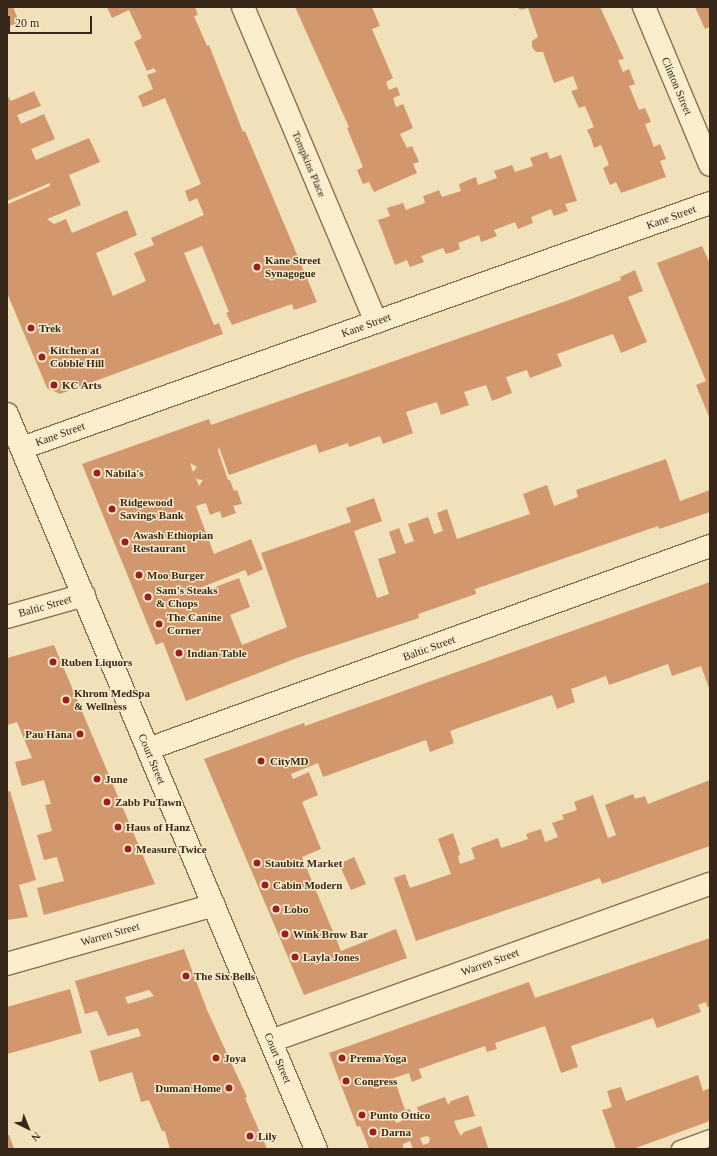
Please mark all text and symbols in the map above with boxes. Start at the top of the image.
scale bar [10,8,94,34]
text: 20 m [15,16,39,30]
street label: Clinton Street [659,55,695,117]
street label: Tompkins Place [289,129,329,199]
street label: Kane Street [644,202,698,232]
place label: Kane Street Synagogue [265,254,321,280]
marker: Kane Street Synagogue [252,262,262,272]
street label: Kane Street [339,310,393,340]
place label: Trek [39,321,61,335]
marker: Trek [26,323,36,333]
place label: Kitchen at Cobble Hill [50,344,104,370]
marker: Kitchen at Cobble Hill [37,352,47,362]
place label: KC Arts [62,378,102,392]
marker: KC Arts [49,380,59,390]
street label: Kane Street [33,419,87,449]
place label: Nabila's [105,466,144,480]
marker: Nabila's [92,468,102,478]
place label: Ridgewood Savings Bank [120,496,184,522]
marker: Ridgewood Savings Bank [107,504,117,514]
place label: Awash Ethiopian Restaurant [133,529,213,555]
marker: Awash Ethiopian Restaurant [120,537,130,547]
place label: Moo Burger [147,568,205,582]
marker: Moo Burger [134,570,144,580]
place label: Sam's Steaks & Chops [156,584,217,610]
street label: Baltic Street [17,592,73,620]
marker: Sam's Steaks & Chops [143,592,153,602]
place label: The Canine Corner [167,611,222,637]
marker: The Canine Corner [154,619,164,629]
street label: Baltic Street [401,632,457,664]
place label: Indian Table [187,646,247,660]
marker: Indian Table [174,648,184,658]
place label: Ruben Liquors [61,655,132,669]
marker: Ruben Liquors [48,657,58,667]
place label: Khrom MedSpa & Wellness [74,687,150,713]
marker: Khrom MedSpa & Wellness [61,695,71,705]
place label: Pau Hana [25,727,72,741]
marker: Pau Hana [75,729,85,739]
street label: Court Street [135,732,169,786]
place label: CityMD [270,754,308,768]
marker: CityMD [255,755,267,767]
place label: June [105,772,128,786]
marker: June [92,774,102,784]
place label: Zabb PuTawn [115,795,182,809]
marker: Zabb PuTawn [102,797,112,807]
place label: Haus of Hanz [126,820,190,834]
marker: Haus of Hanz [113,822,123,832]
place label: Measure Twice [136,842,207,856]
marker: Measure Twice [123,844,133,854]
place label: Staubitz Market [265,856,342,870]
marker: Staubitz Market [252,858,262,868]
place label: Cabin Modern [273,878,342,892]
marker: Cabin Modern [260,880,270,890]
place label: Lobo [284,902,308,916]
marker: Lobo [271,904,281,914]
street label: Warren Street [79,919,141,949]
place label: Wink Brow Bar [293,927,368,941]
marker: Wink Brow Bar [280,929,290,939]
street label: Warren Street [459,945,521,979]
place label: Layla Jones [303,950,359,964]
marker: Layla Jones [290,952,300,962]
place label: The Six Bells [194,969,255,983]
marker: The Six Bells [181,971,191,981]
street label: Court Street [261,1031,295,1085]
place label: Joya [224,1051,246,1065]
place label: Prema Yoga [350,1051,407,1065]
marker: Joya [211,1053,221,1063]
marker: Prema Yoga [337,1053,347,1063]
place label: Congress [354,1074,397,1088]
marker: Congress [341,1076,351,1086]
place label: Duman Home [155,1081,221,1095]
marker: Duman Home [224,1083,234,1093]
north arrow [8,1108,48,1148]
place label: Punto Ottico [370,1108,430,1122]
marker: Punto Ottico [357,1110,367,1120]
place label: Darna [381,1125,411,1139]
marker: Darna [368,1127,378,1137]
place label: Lily [258,1129,277,1143]
text: N [29,1130,43,1144]
marker: Lily [245,1131,255,1141]

